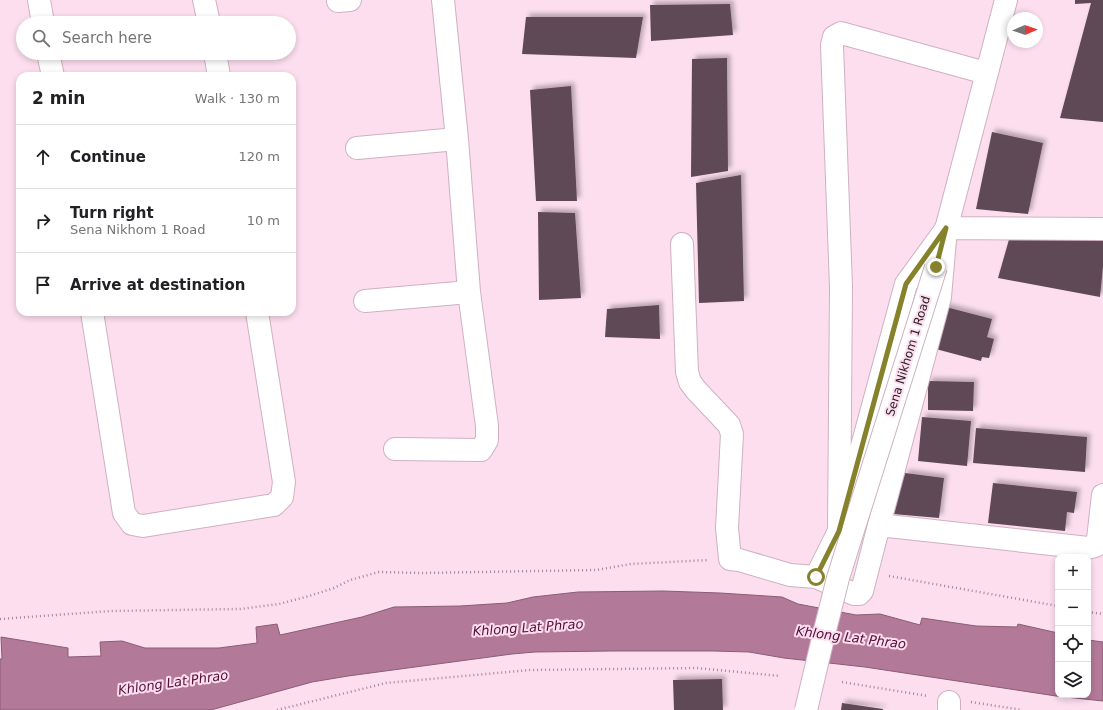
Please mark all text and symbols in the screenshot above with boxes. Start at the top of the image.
north arrow [1007,12,1043,48]
search box [16,16,296,60]
icon: search [30,27,52,49]
text: Search here [62,29,152,47]
text: 2 min [32,88,85,108]
text: Walk · 130 m [195,91,280,106]
icon: ahead [32,146,54,168]
text: Continue [70,148,146,166]
text: 120 m [238,149,280,164]
text: Turn right [70,204,154,222]
icon: right [32,210,54,232]
text: 10 m [247,213,280,228]
text: Sena Nikhom 1 Road [70,222,205,237]
route end [927,258,945,276]
icon: arrive [32,274,54,296]
text: Arrive at destination [70,276,245,294]
street label: Sena Nikhom 1 Road [883,294,933,418]
map controls [1055,554,1091,698]
button: + [1055,554,1091,590]
route start [807,568,825,586]
button: − [1055,590,1091,626]
water label: Khlong Lat Phrao [472,616,584,639]
water label: Khlong Lat Phrao [795,623,907,652]
button: locate [1055,626,1091,662]
button: layers [1055,662,1091,698]
water label: Khlong Lat Phrao [117,667,229,698]

